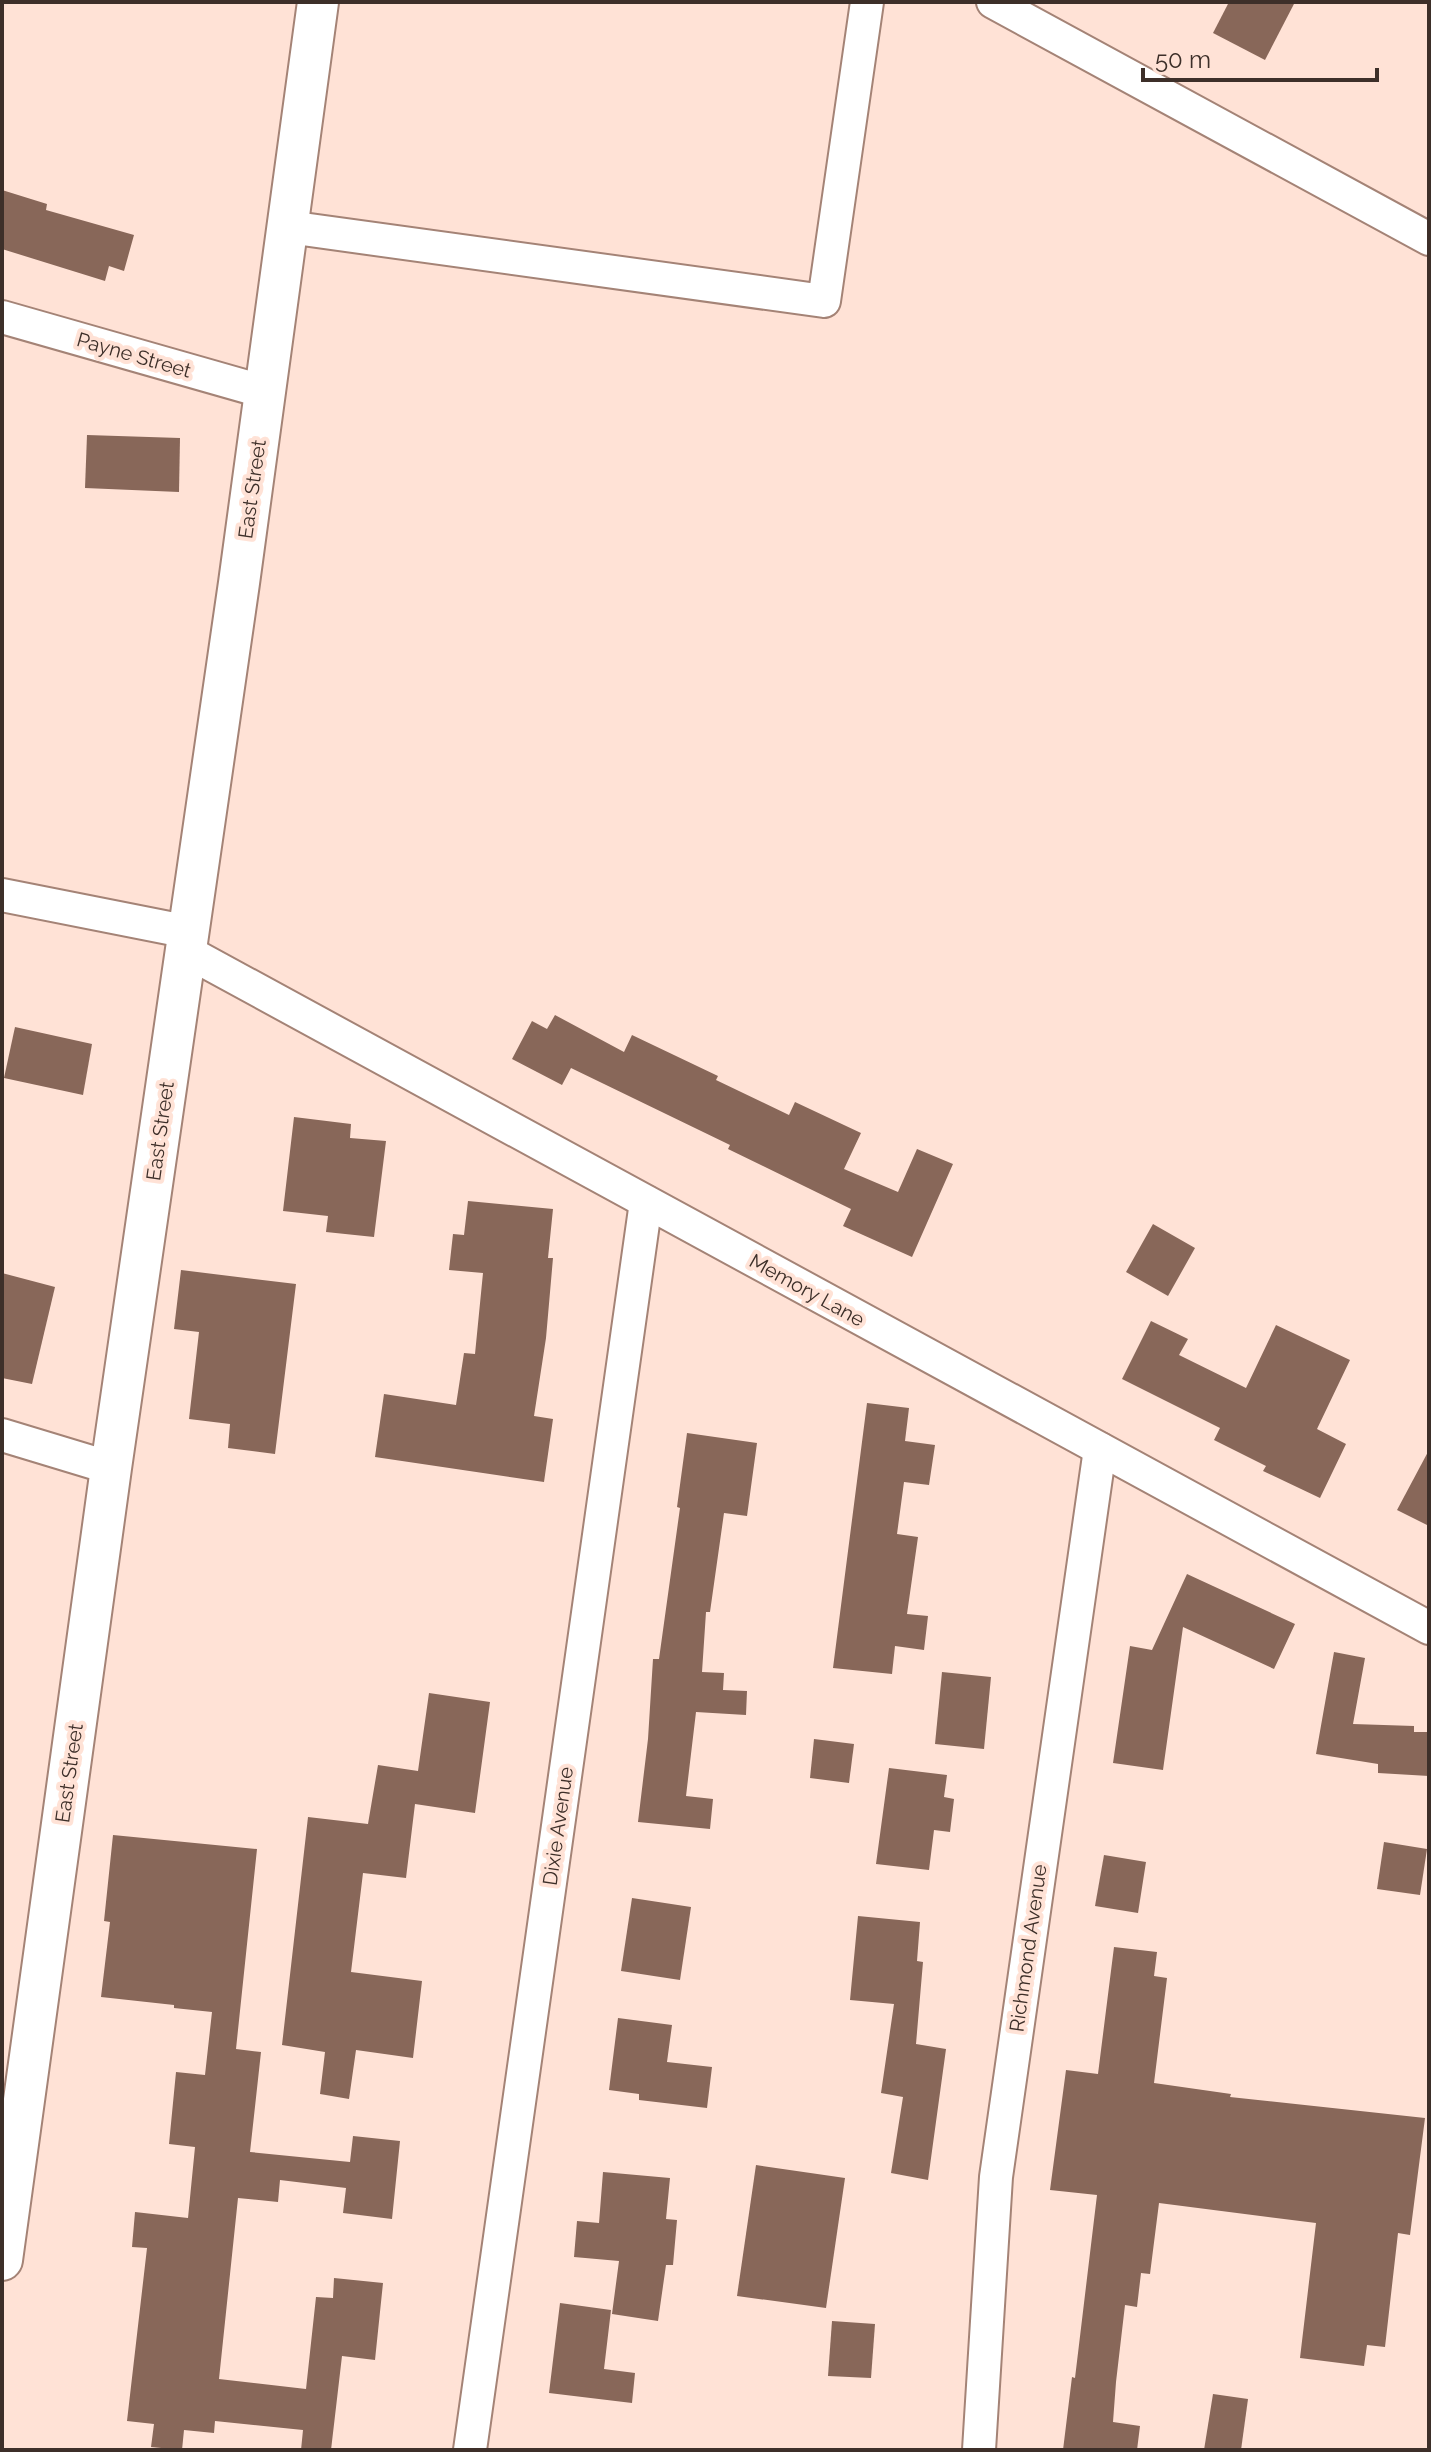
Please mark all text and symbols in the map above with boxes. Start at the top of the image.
scale bar [1143,32,1377,82]
text: 50 m [1155,45,1211,74]
street label: Payne Street [74,327,194,383]
street label: East Street [233,438,271,540]
street label: East Street [141,1080,179,1182]
street label: Memory Lane [745,1249,869,1332]
street label: East Street [50,1722,88,1824]
street label: Dixie Avenue [538,1765,578,1887]
street label: Richmond Avenue [1004,1862,1052,2033]

